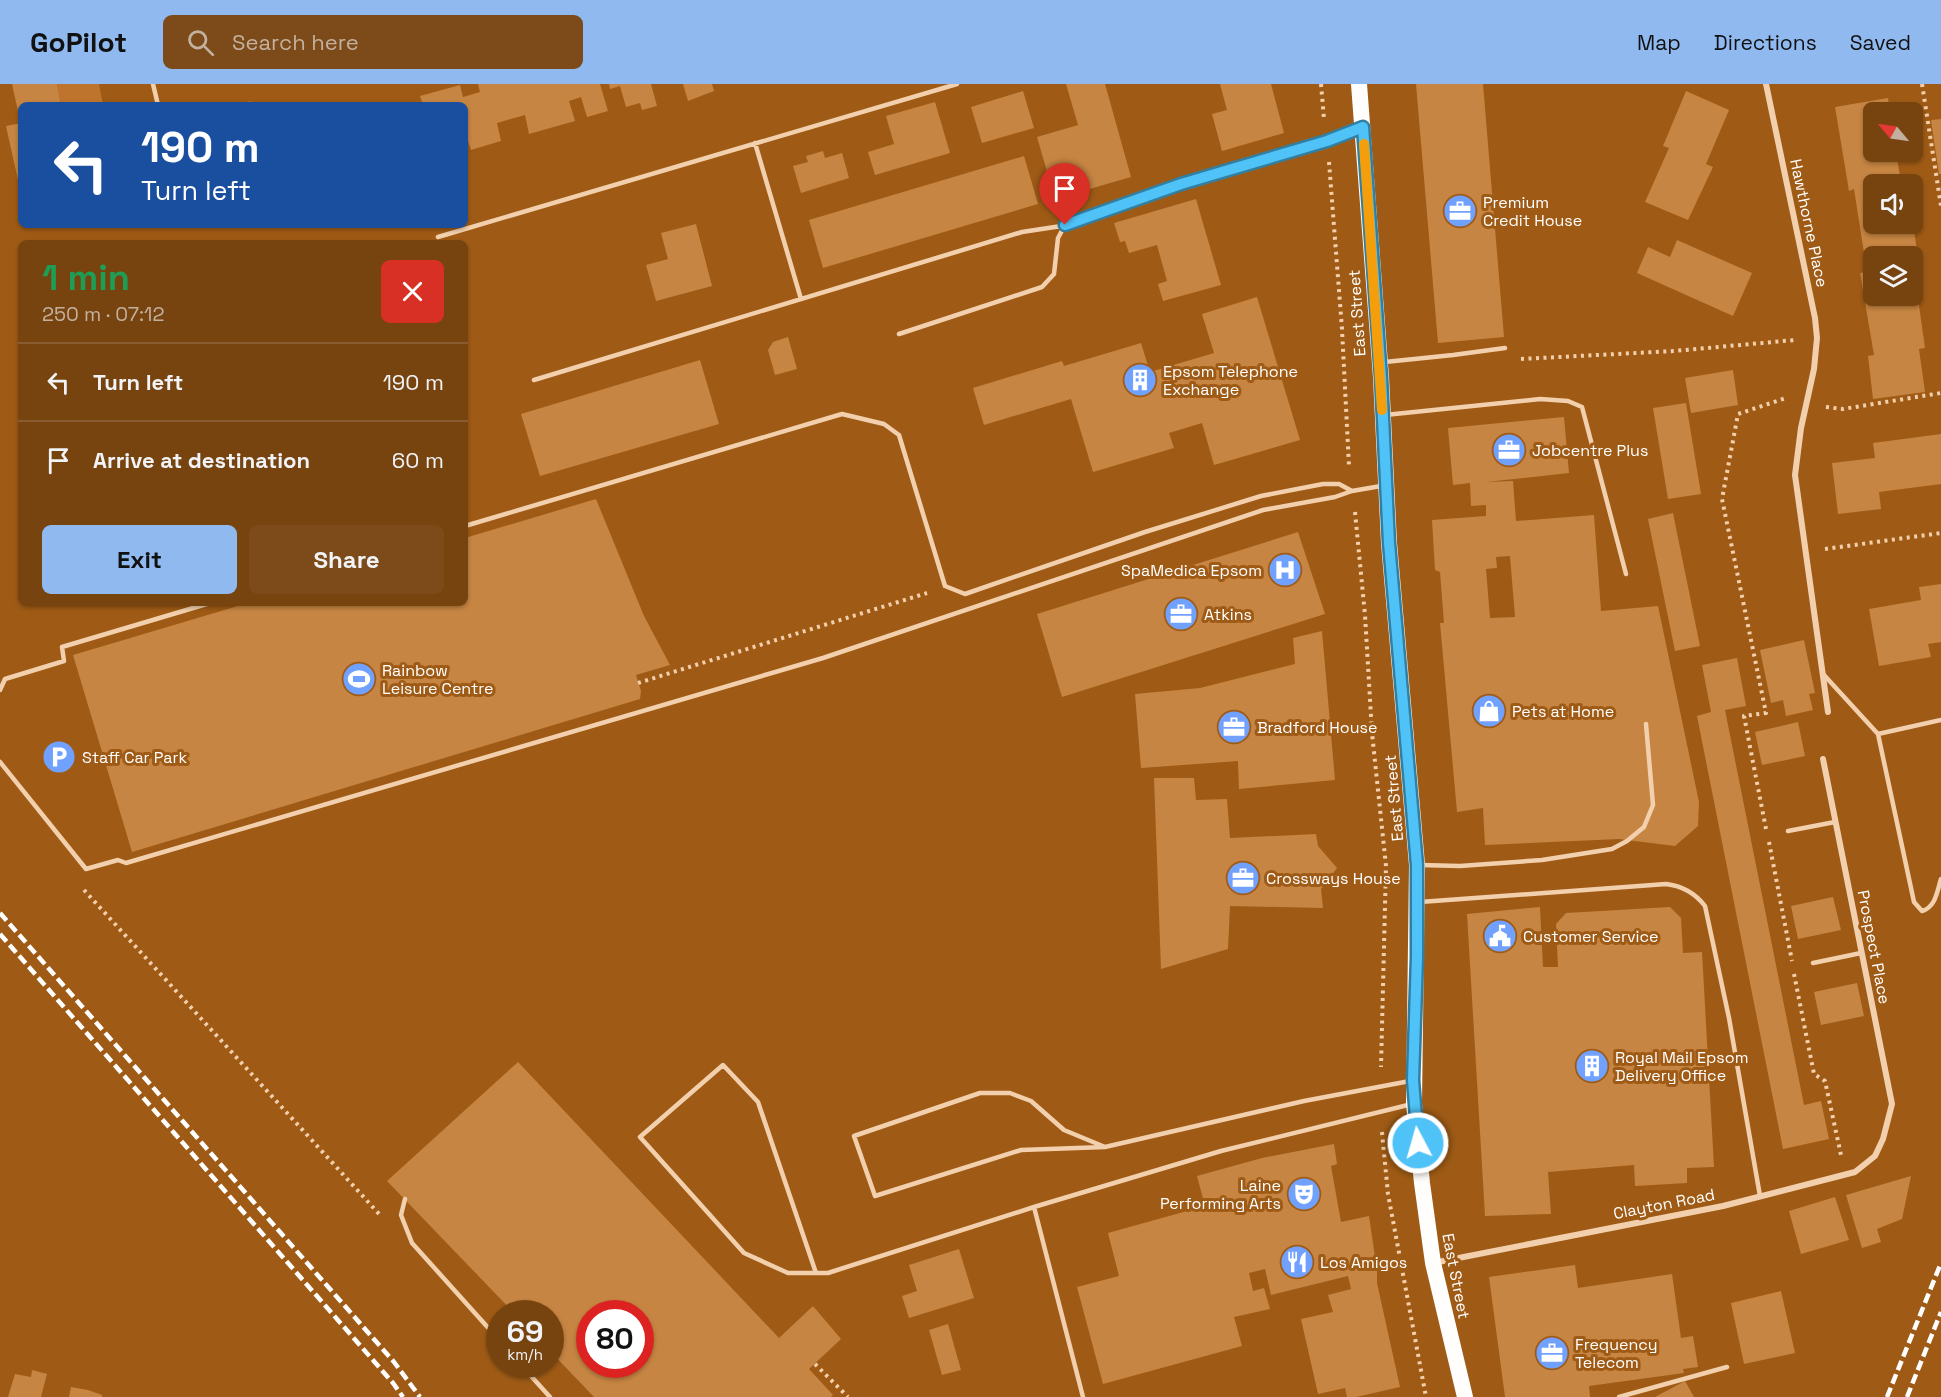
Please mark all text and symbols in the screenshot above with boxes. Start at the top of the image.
search box [163,15,583,69]
text: GoPilot [30,24,127,60]
icon: search [184,26,217,59]
text: Search here [232,28,359,56]
text: Map [1637,29,1681,56]
text: Directions [1714,29,1817,56]
text: Saved [1850,29,1911,56]
north arrow [1863,102,1923,162]
map controls [1863,102,1923,306]
text: 190 m [141,121,260,174]
icon: left [42,126,120,204]
street label: Hawthorne Place [1785,157,1833,289]
pin [1039,163,1090,225]
icon: arrive [1048,172,1081,205]
text: Turn left [141,173,251,208]
button: sound [1863,174,1923,234]
place label: Premium Credit House [1483,192,1582,231]
office icon: Premium Credit House [1442,193,1478,229]
button: layers [1863,246,1923,306]
text: 1 min [42,255,130,301]
button: close [381,260,444,323]
street label: East Street [1343,269,1371,357]
text: 250 m · 07:12 [42,301,164,327]
place label: Epsom Telephone Exchange [1163,361,1298,400]
building icon: Epsom Telephone Exchange [1122,362,1158,398]
icon: left [42,366,75,399]
text: Turn left [93,368,183,396]
text: 190 m [383,368,444,396]
office icon: Jobcentre Plus [1491,432,1527,468]
place label: Jobcentre Plus [1532,440,1648,461]
icon: arrive [42,444,75,477]
text: Arrive at destination [93,446,310,474]
text: 60 m [392,446,444,474]
button: Exit [42,525,237,594]
button: Share [249,525,444,594]
hospital icon: SpaMedica Epsom [1267,552,1303,588]
place label: SpaMedica Epsom [1121,560,1262,581]
office icon: Atkins [1163,596,1199,632]
place label: Atkins [1204,604,1252,625]
place label: Rainbow Leisure Centre [382,660,494,699]
sports icon: Rainbow Leisure Centre [341,661,377,697]
shop icon: Pets at Home [1471,693,1507,729]
place label: Pets at Home [1512,701,1614,722]
office icon: Bradford House [1216,709,1252,745]
place label: Bradford House [1257,717,1377,738]
parking icon: Staff Car Park [41,739,77,775]
place label: Staff Car Park [82,747,187,768]
street label: East Street [1380,754,1408,842]
office icon: Crossways House [1225,860,1261,896]
place label: Crossways House [1266,868,1401,889]
street label: Prospect Place [1853,888,1895,1006]
public building icon: Customer Service [1482,918,1518,954]
place label: Customer Service [1523,926,1659,947]
place label: Royal Mail Epsom Delivery Office [1615,1047,1748,1086]
building icon: Royal Mail Epsom Delivery Office [1574,1048,1610,1084]
position arrow [1386,1111,1450,1175]
place label: Laine Performing Arts [1160,1175,1281,1214]
theatre icon: Laine Performing Arts [1286,1176,1322,1212]
street label: Clayton Road [1611,1184,1717,1224]
street label: East Street [1437,1231,1475,1321]
restaurant icon: Los Amigos [1279,1244,1315,1280]
place label: Los Amigos [1320,1252,1407,1273]
speed limit sign: 80 [576,1300,654,1378]
text: 69 [506,1312,544,1351]
place label: Frequency Telecom [1575,1334,1658,1373]
office icon: Frequency Telecom [1534,1335,1570,1371]
text: km/h [507,1345,543,1364]

